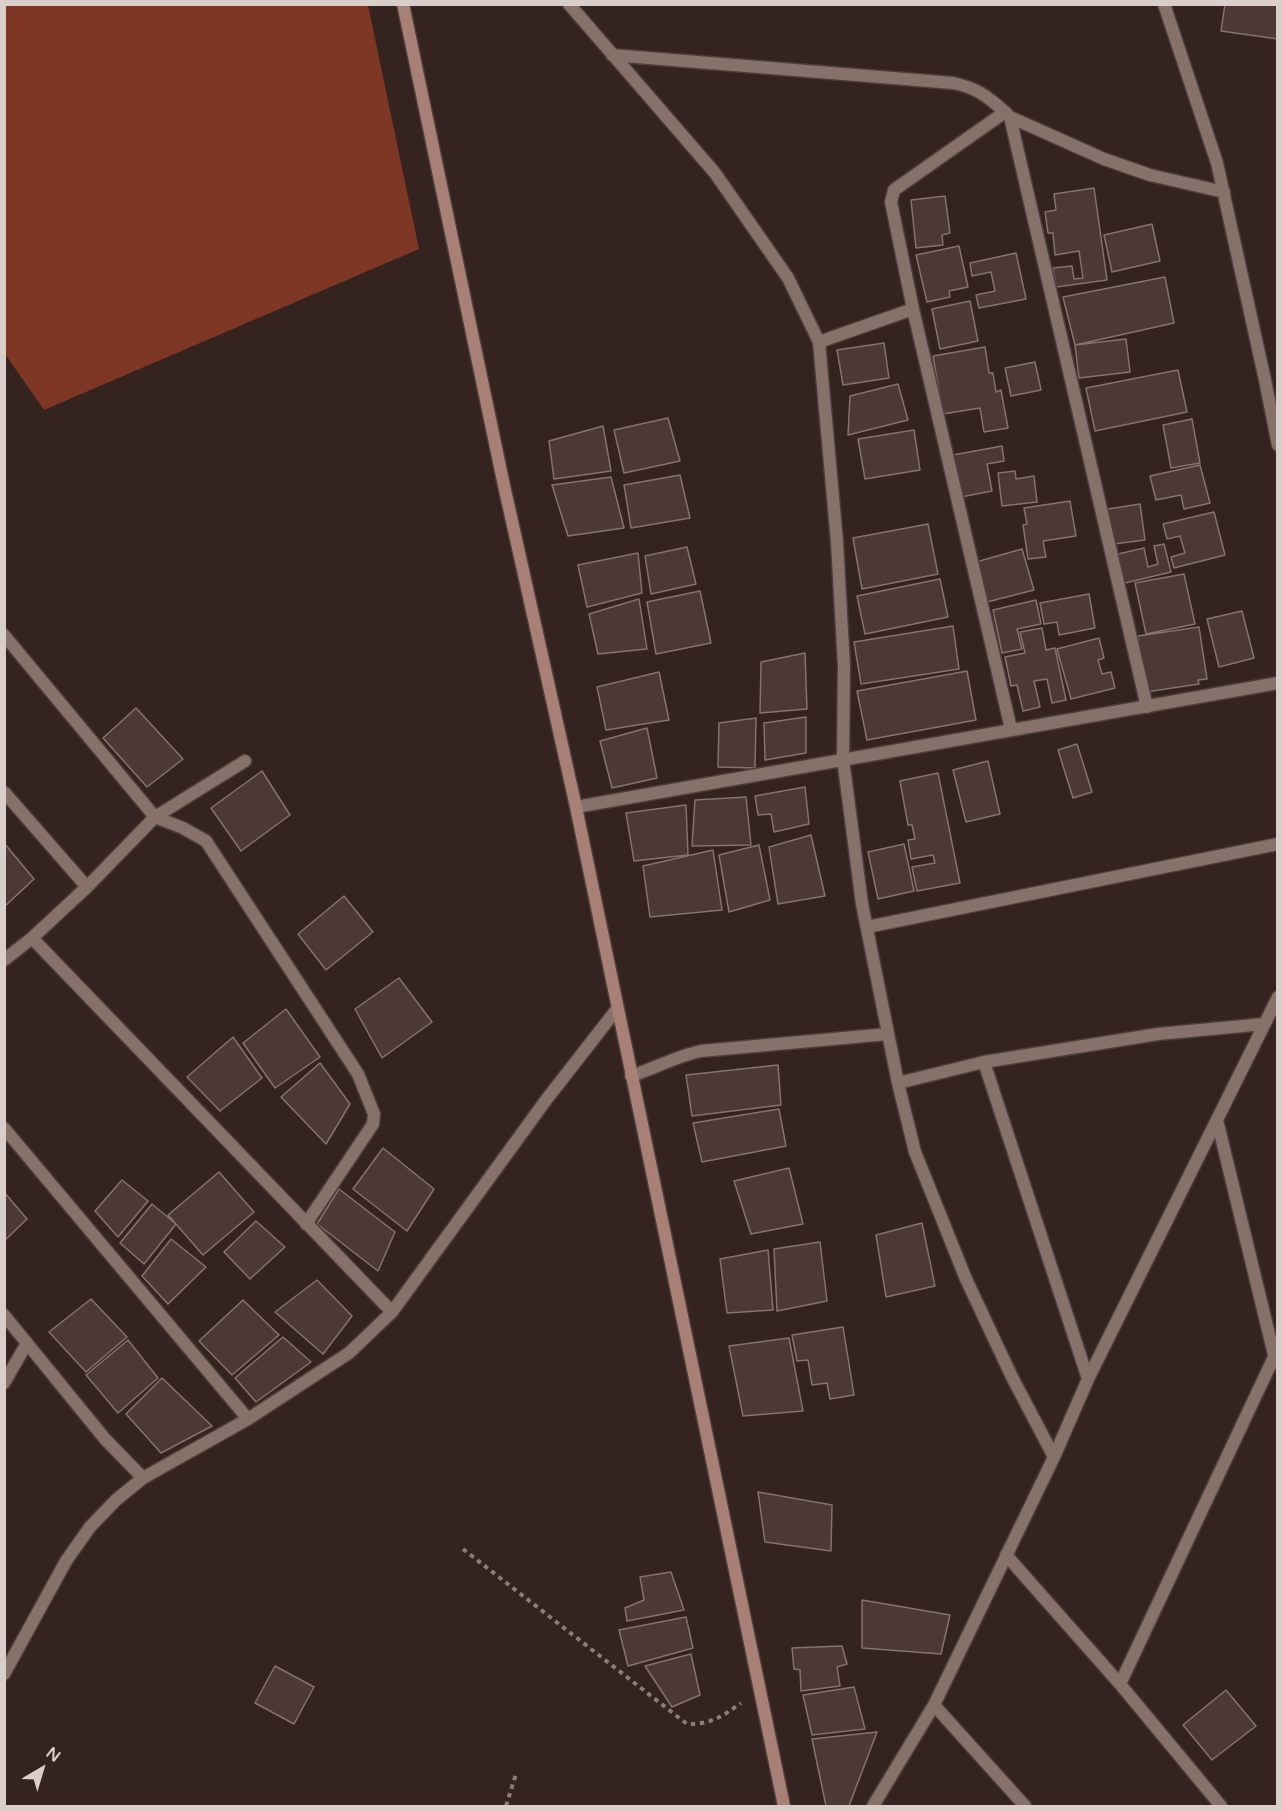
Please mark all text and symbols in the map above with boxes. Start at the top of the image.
north arrow [12,1739,72,1799]
text: N [42,1743,64,1767]

